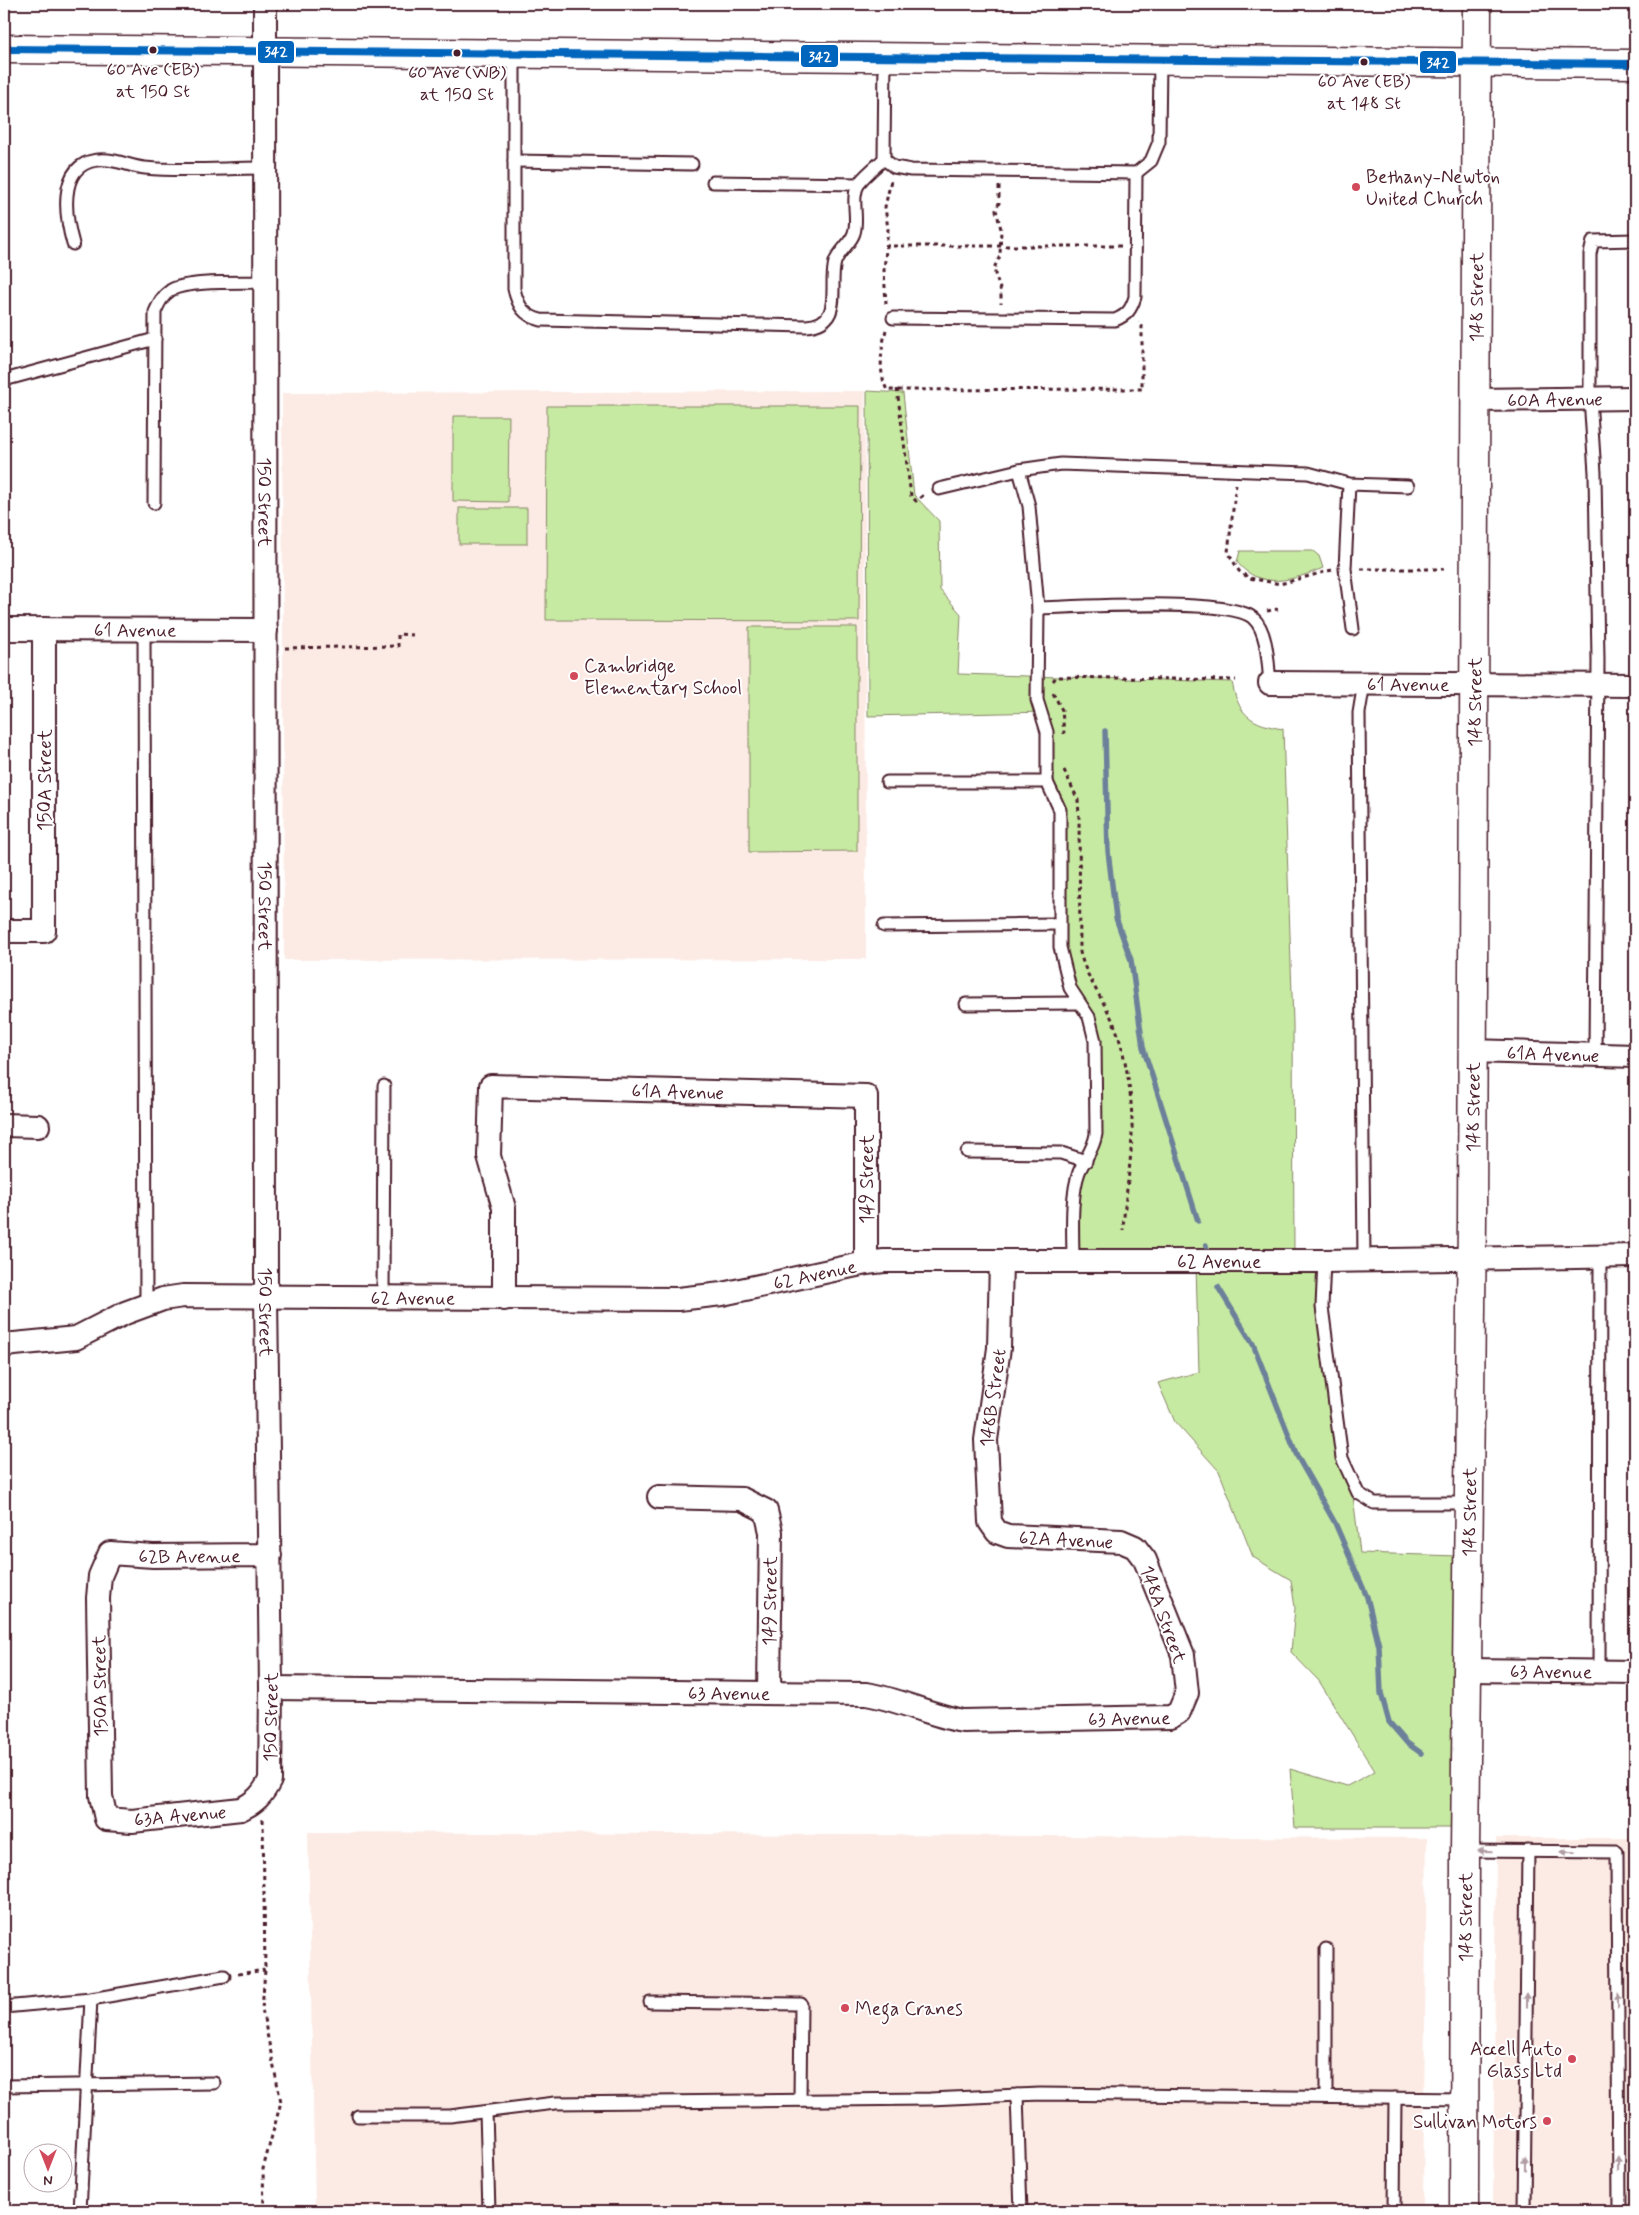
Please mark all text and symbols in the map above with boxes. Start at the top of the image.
line badge: 342 [257,40,295,64]
text: 342 [264,43,288,61]
line badge: 342 [800,44,839,68]
marker: 60 Ave (EB) at 150 St [148,45,158,55]
marker: 60 Ave (WB) at 150 St [452,48,462,58]
text: 342 [808,48,832,66]
line badge: 342 [1419,50,1457,74]
text: 342 [1426,54,1450,72]
marker: 60 Ave (EB) at 148 St [1359,57,1369,67]
place label: 60 Ave (EB) at 150 St [107,58,200,104]
place label: 60 Ave (WB) at 150 St [408,61,507,107]
place label: 60 Ave (EB) at 148 St [1318,70,1411,116]
place label: Bethany-Newton United Church [1366,165,1500,212]
marker: Bethany-Newton United Church [1350,181,1362,193]
street label: 148 Street [1465,252,1490,342]
street label: 60A Avenue [1507,387,1603,414]
street label: 150 Street [251,457,276,547]
street label: 61 Avenue [94,618,176,644]
place label: Cambridge Elementary School [584,654,742,701]
street label: 148 Street [1463,657,1488,747]
marker: Cambridge Elementary School [568,670,580,682]
street label: 61 Avenue [1367,673,1449,698]
street label: 150A Street [33,729,58,831]
street label: 150 Street [252,861,277,951]
street label: 61A Avenue [1506,1041,1600,1069]
street label: 148 Street [1461,1062,1487,1152]
street label: 61A Avenue [631,1079,724,1106]
street label: 149 Street [855,1134,880,1224]
street label: 62 Avenue [1177,1250,1261,1275]
street label: 62 Avenue [771,1254,859,1297]
street label: 150 Street [252,1267,278,1357]
street label: 62 Avenue [371,1286,455,1312]
street label: 148B Street [975,1347,1013,1447]
street label: 148 Street [1457,1467,1483,1557]
street label: 62A Avenue [1018,1526,1114,1555]
street label: 62B Avenue [138,1544,241,1570]
street label: 149 Street [757,1556,784,1646]
street label: 148A Street [1133,1562,1192,1667]
street label: 150A Street [87,1635,114,1737]
street label: 63 Avenue [1510,1660,1592,1685]
street label: 150 Street [258,1672,285,1762]
street label: 63 Avenue [688,1681,770,1707]
street label: 63 Avenue [1088,1706,1171,1733]
street label: 63A Avenue [133,1800,227,1833]
one-way arrow [1477,1847,1493,1855]
one-way arrow [1560,1848,1576,1856]
street label: 148 Street [1454,1872,1479,1962]
one-way arrow [1523,1992,1531,2008]
one-way arrow [1613,1992,1621,2008]
place label: Mega Cranes [855,1997,963,2025]
marker: Mega Cranes [839,2002,851,2014]
place label: Accell Auto Glass Ltd [1470,2037,1562,2084]
marker: Accell Auto Glass Ltd [1566,2053,1578,2065]
place label: Sullivan Motors [1413,2110,1537,2135]
marker: Sullivan Motors [1541,2115,1553,2127]
north arrow [22,2142,72,2192]
one-way arrow [1521,2154,1529,2170]
one-way arrow [1614,2154,1622,2170]
text: N [43,2171,53,2189]

